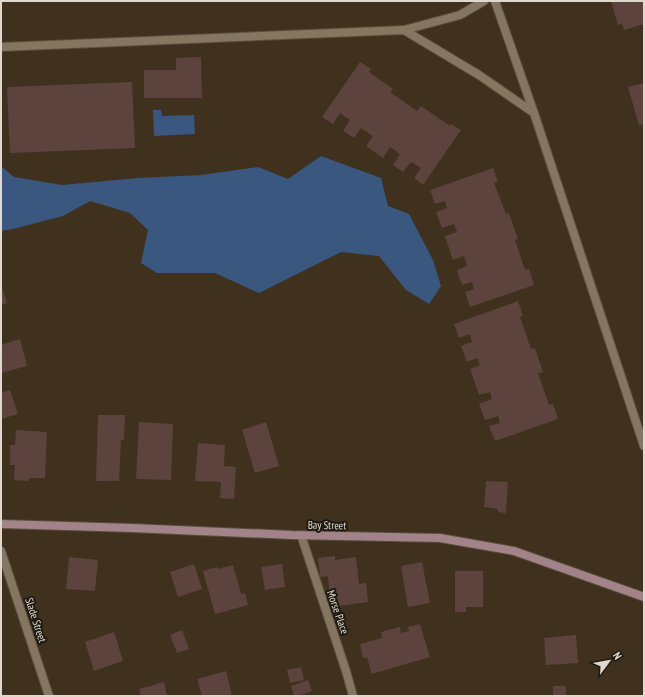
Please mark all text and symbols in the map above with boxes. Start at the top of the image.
street label: Bay Street [308,518,346,532]
street label: Morse Place [324,588,352,636]
street label: Slade Street [22,596,50,644]
north arrow [589,641,629,681]
text: N [610,649,625,662]

